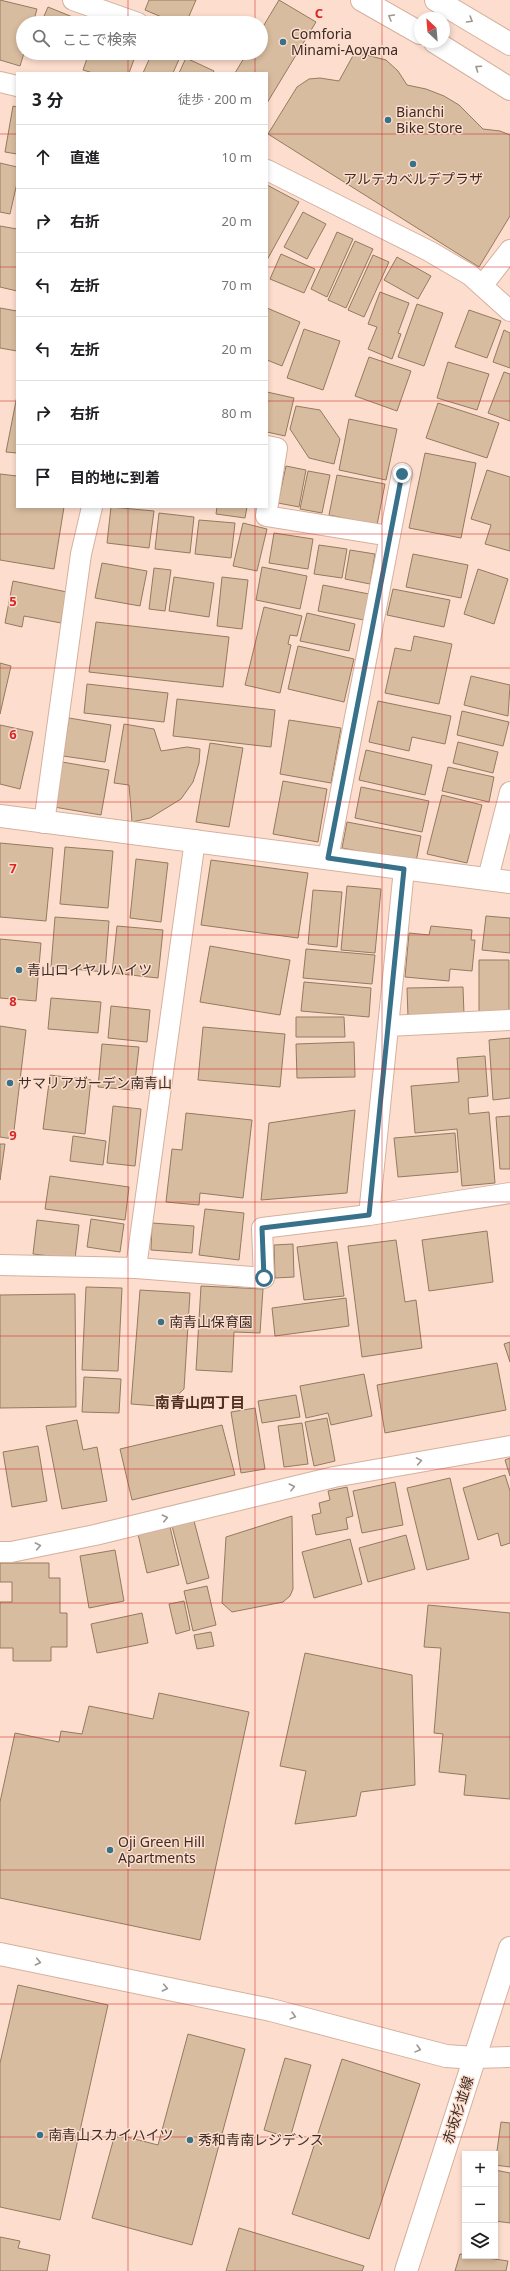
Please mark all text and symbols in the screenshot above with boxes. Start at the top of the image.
text: C [315,4,323,22]
north arrow [414,12,450,48]
one-way arrow [388,14,395,21]
one-way arrow [466,15,473,23]
search box [16,16,268,60]
place label: Comforia Minami-Aoyama [291,24,398,59]
icon: search [30,27,52,49]
text: ここで検索 [62,29,137,49]
marker: Comforia Minami-Aoyama [278,37,288,47]
one-way arrow [475,66,482,73]
text: 3 分 [32,88,63,111]
text: 徒歩 · 200 m [178,90,252,108]
place label: Bianchi Bike Store [396,102,462,137]
marker: Bianchi Bike Store [383,115,393,125]
icon: ahead [32,146,54,168]
text: 直進 [70,147,100,167]
text: 10 m [222,148,252,166]
marker: アルテカベルデプラザ [408,159,418,169]
place label: アルテカベルデプラザ [343,169,483,188]
icon: right [32,210,54,232]
text: 右折 [70,211,100,231]
text: 20 m [222,212,252,230]
icon: left [32,274,54,296]
text: 左折 [70,275,100,295]
text: 70 m [222,276,252,294]
icon: left [32,338,54,360]
text: 左折 [70,339,100,359]
text: 20 m [222,340,252,358]
icon: right [32,402,54,424]
text: 右折 [70,403,100,423]
text: 80 m [222,404,252,422]
route end [393,465,411,483]
icon: arrive [32,466,54,488]
text: 目的地に到着 [70,467,160,487]
text: 5 [9,592,17,610]
text: 6 [9,725,17,743]
text: 7 [9,859,17,877]
place label: 青山ロイヤルハイツ [27,960,152,979]
marker: 青山ロイヤルハイツ [14,965,24,975]
text: 8 [9,992,17,1010]
place label: サマリアガーデン南青山 [18,1073,172,1092]
marker: サマリアガーデン南青山 [5,1078,15,1088]
text: 9 [9,1126,17,1144]
route start [255,1269,273,1287]
place label: 南青山保育園 [169,1312,253,1331]
marker: 南青山保育園 [156,1317,166,1327]
district label: 南青山四丁目 [155,1392,245,1412]
one-way arrow [416,1458,422,1466]
one-way arrow [288,1484,295,1492]
one-way arrow [162,1514,169,1523]
one-way arrow [35,1543,42,1551]
place label: Oji Green Hill Apartments [118,1832,205,1867]
marker: Oji Green Hill Apartments [105,1845,115,1855]
one-way arrow [35,1957,41,1965]
one-way arrow [162,1984,169,1992]
one-way arrow [289,2011,296,2019]
one-way arrow [415,2044,422,2052]
street label: 赤坂杉並線 [438,2074,477,2146]
place label: 南青山スカイハイツ [48,2125,173,2144]
marker: 南青山スカイハイツ [35,2130,45,2140]
place label: 秀和青南レジデンス [198,2130,324,2149]
marker: 秀和青南レジデンス [185,2135,195,2145]
map controls [462,2151,498,2259]
button: + [462,2151,498,2187]
button: − [462,2187,498,2223]
button: layers [462,2223,498,2259]

